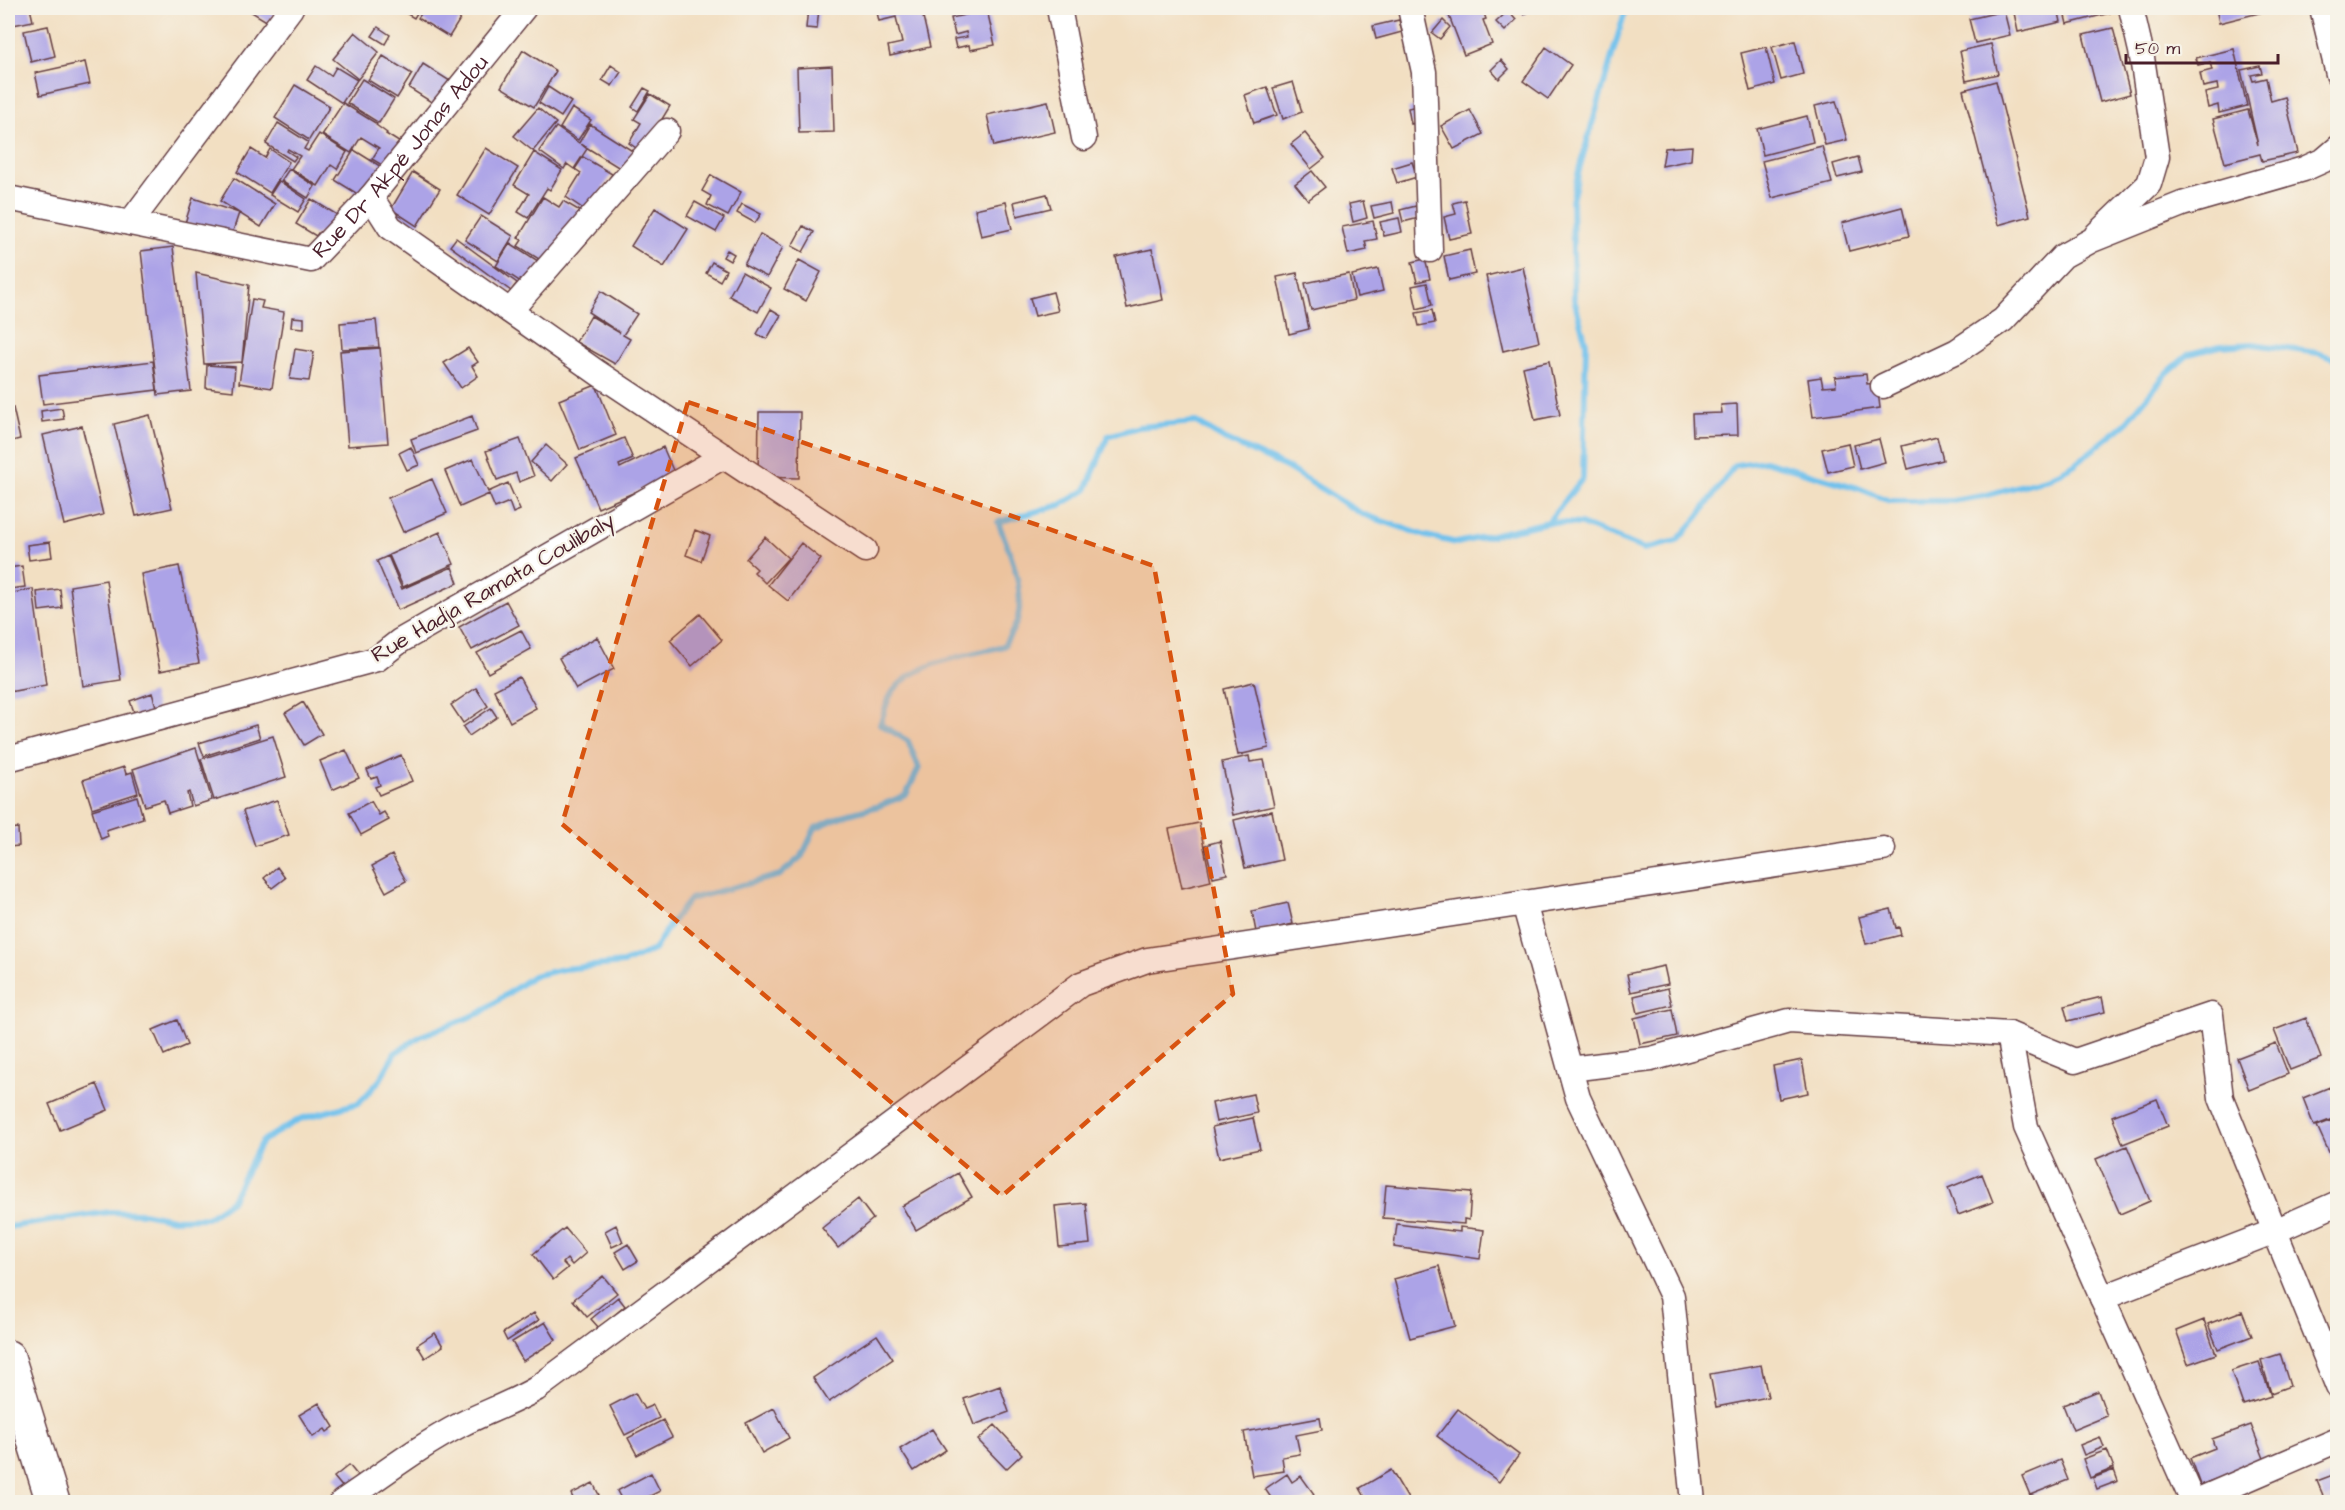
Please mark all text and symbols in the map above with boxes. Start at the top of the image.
scale bar [2126,27,2278,65]
text: 50 m [2135,36,2180,61]
street label: Rue Dr Akpé Jonas Adou [305,48,496,265]
street label: Rue Hadja Ramata Coulibaly [366,505,621,671]

